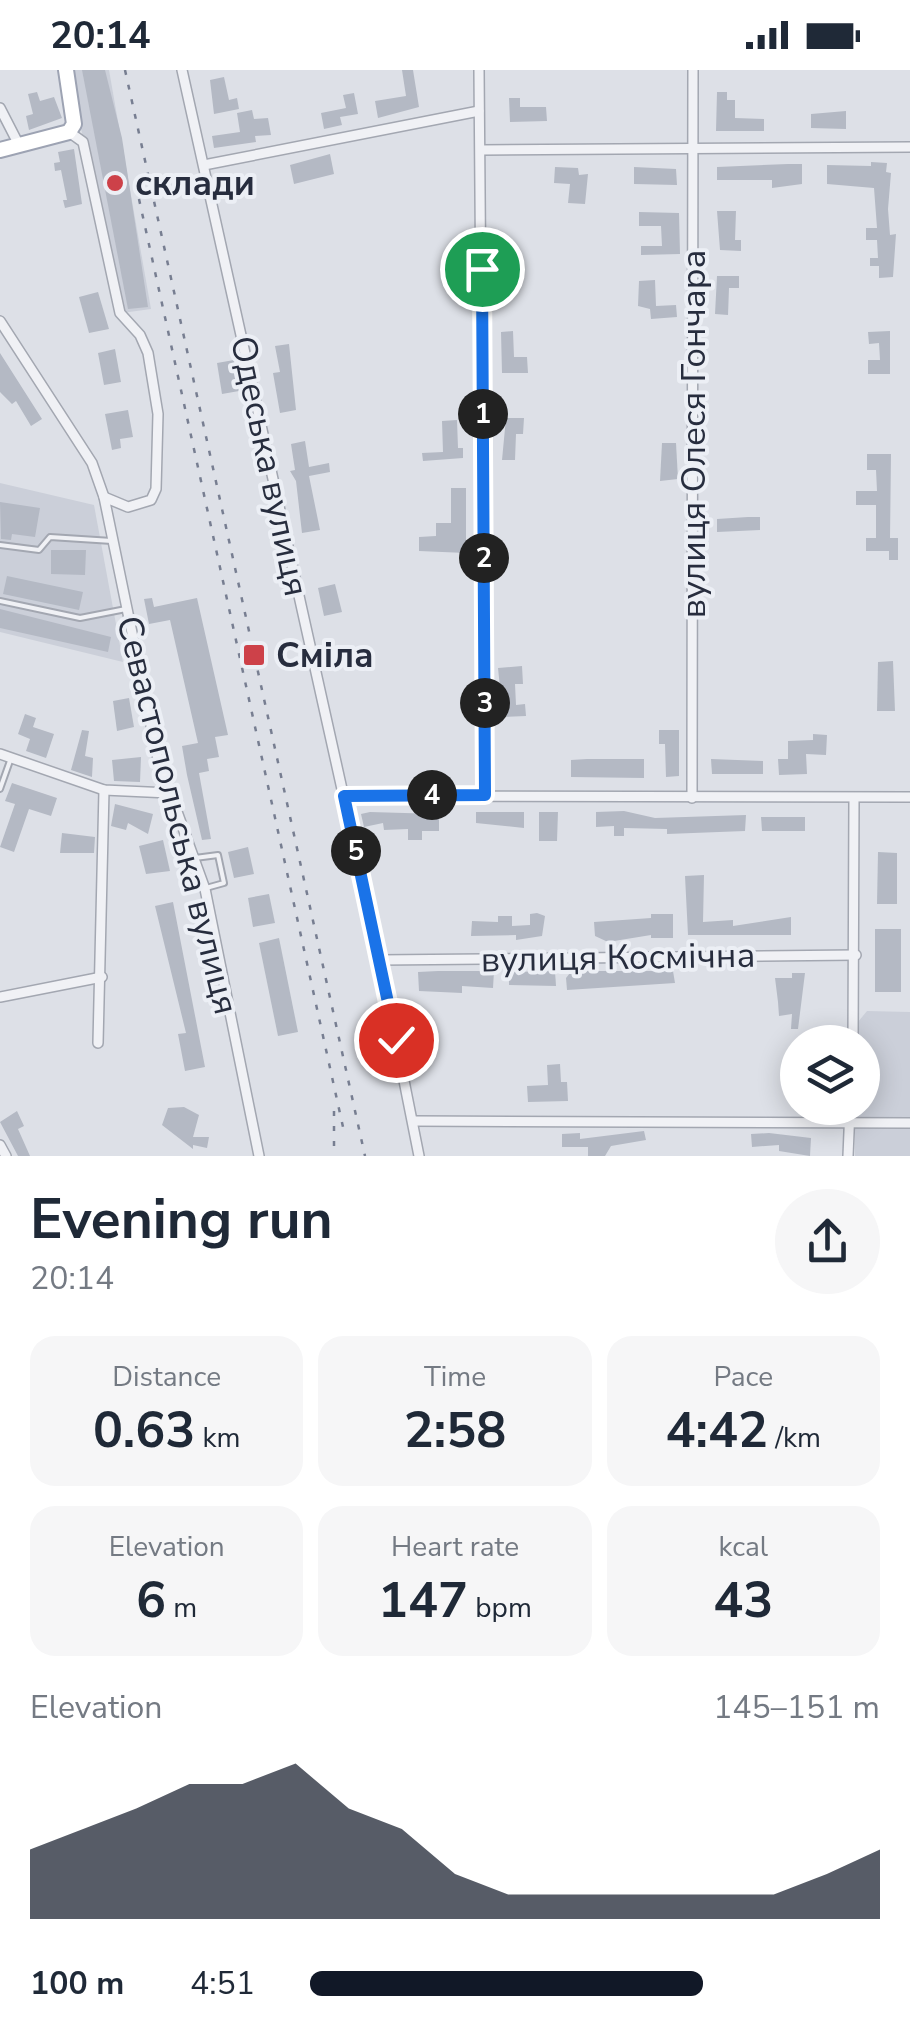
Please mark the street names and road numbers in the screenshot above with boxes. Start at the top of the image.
street label: вулиця Олеся Гончара [670,250,717,618]
street label: Одеська вулиця [219,332,320,600]
street label: Севастопольська вулиця [105,611,250,1019]
street label: вулиця Космічна [480,932,756,983]

